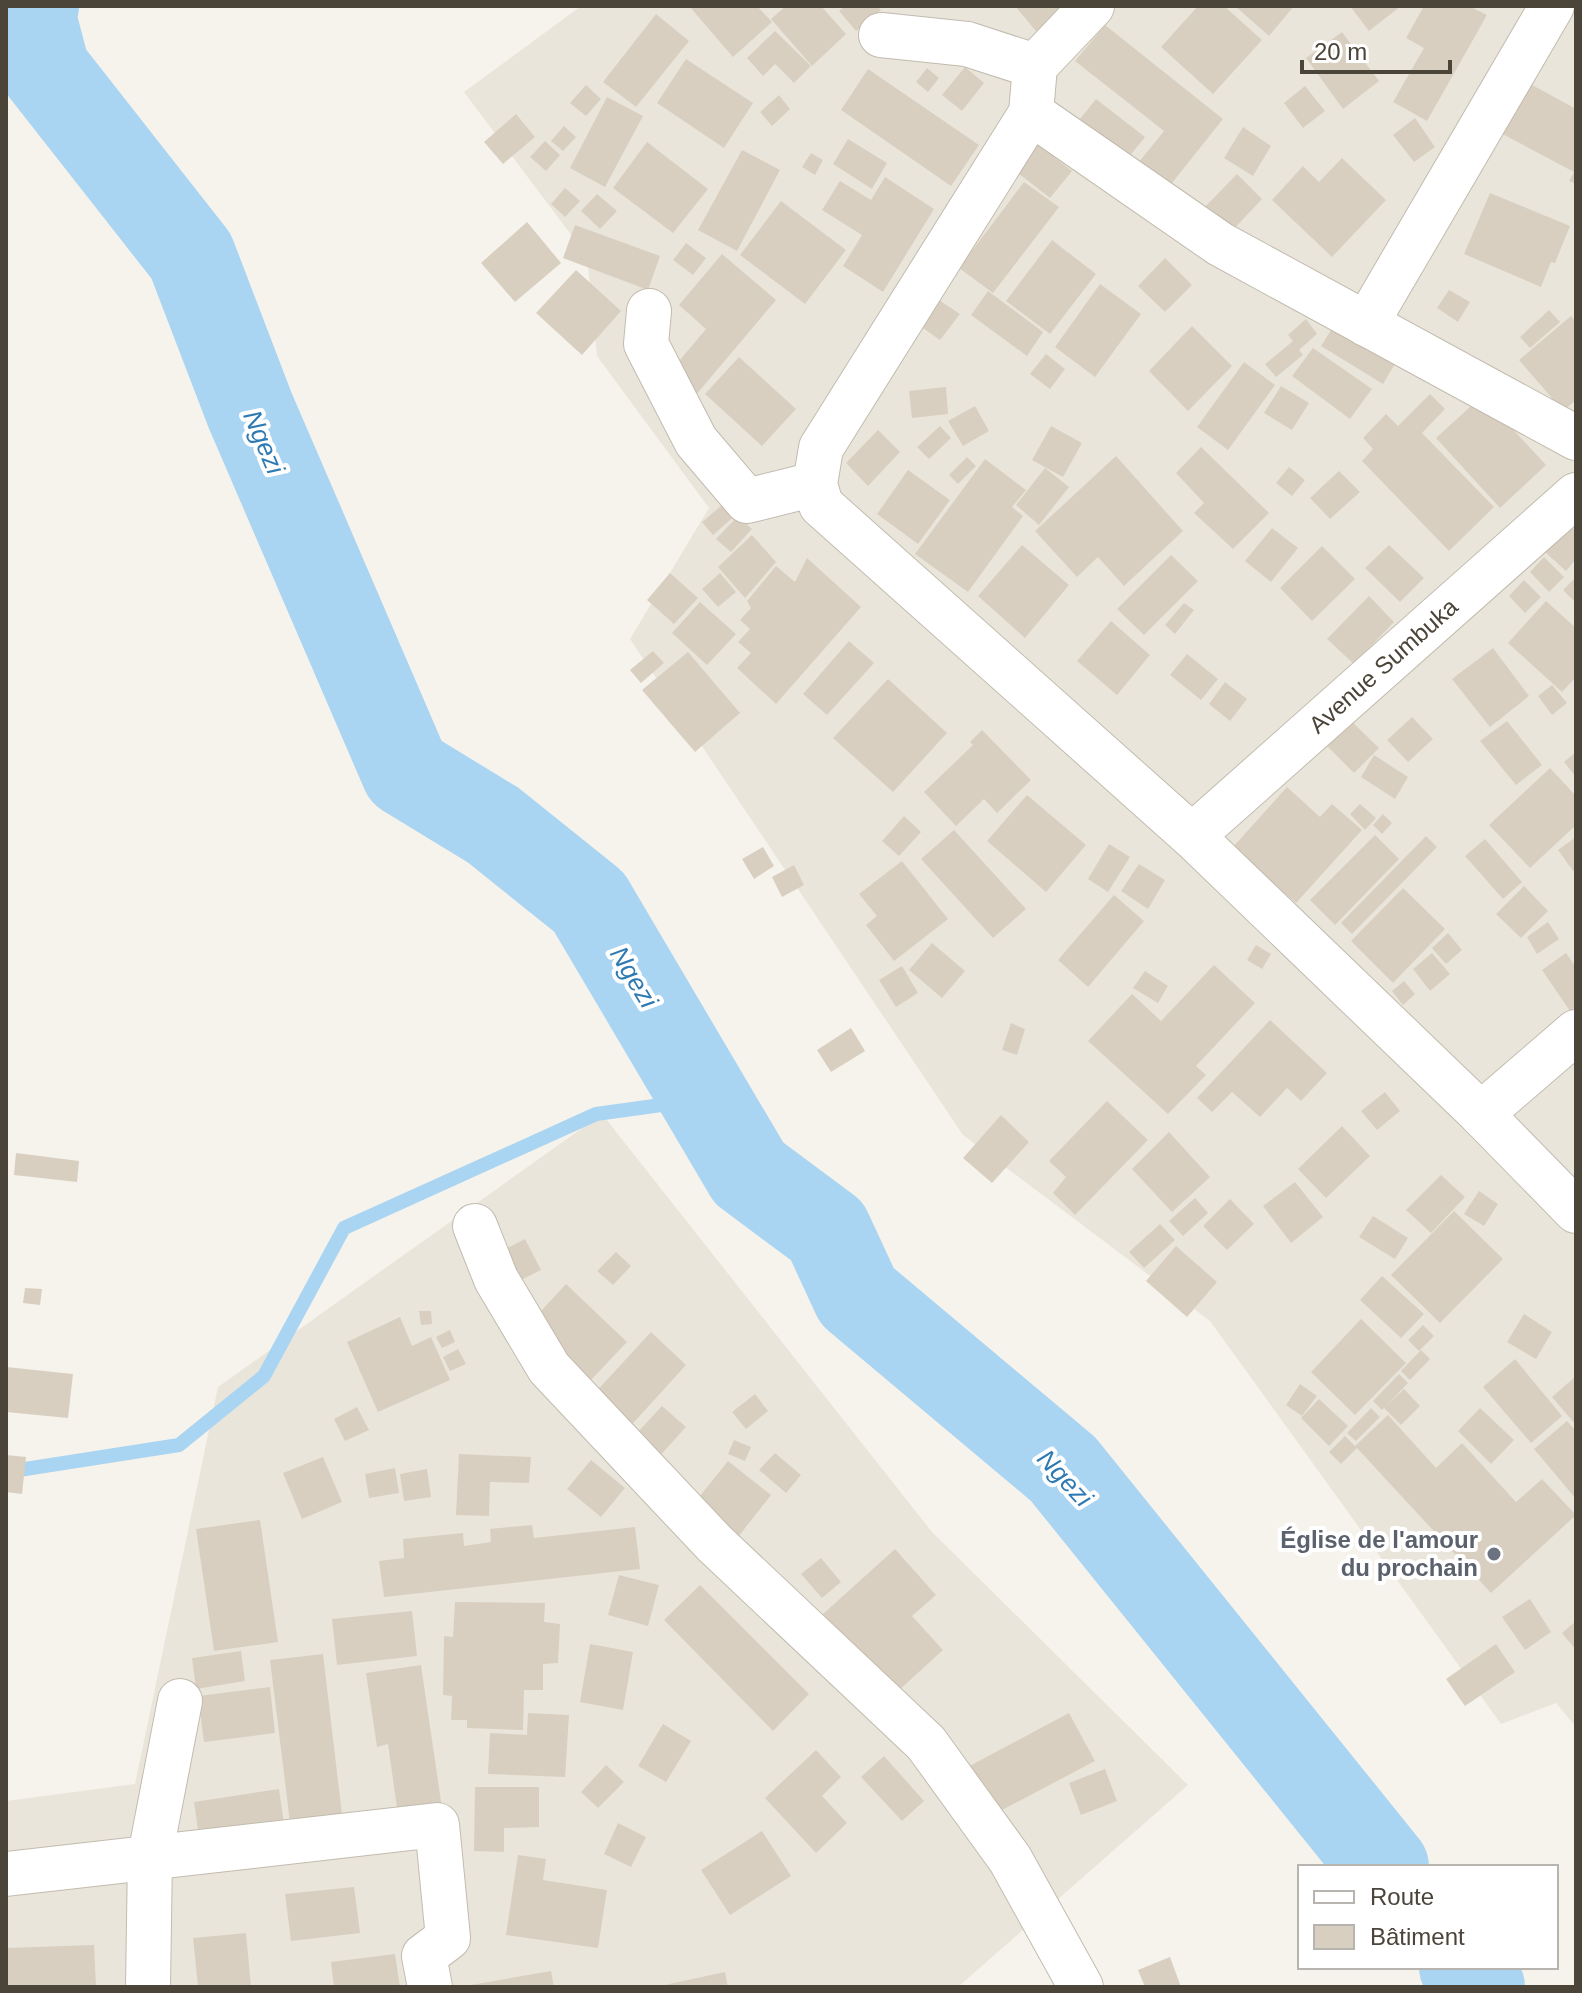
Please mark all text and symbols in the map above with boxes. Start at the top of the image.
scale bar [1302,24,1450,74]
text: 20 m [1314,38,1367,65]
water label: Ngezi [237,406,291,480]
street label: Avenue Sumbuka [1303,592,1463,739]
water label: Ngezi [604,941,665,1014]
water label: Ngezi [1031,1443,1099,1513]
place label: Église de l'amour du prochain [1280,1526,1478,1581]
marker: Église de l'amour du prochain [1485,1545,1503,1563]
legend [1298,1865,1558,1969]
text: Route [1370,1883,1434,1910]
text: Bâtiment [1370,1923,1465,1950]

